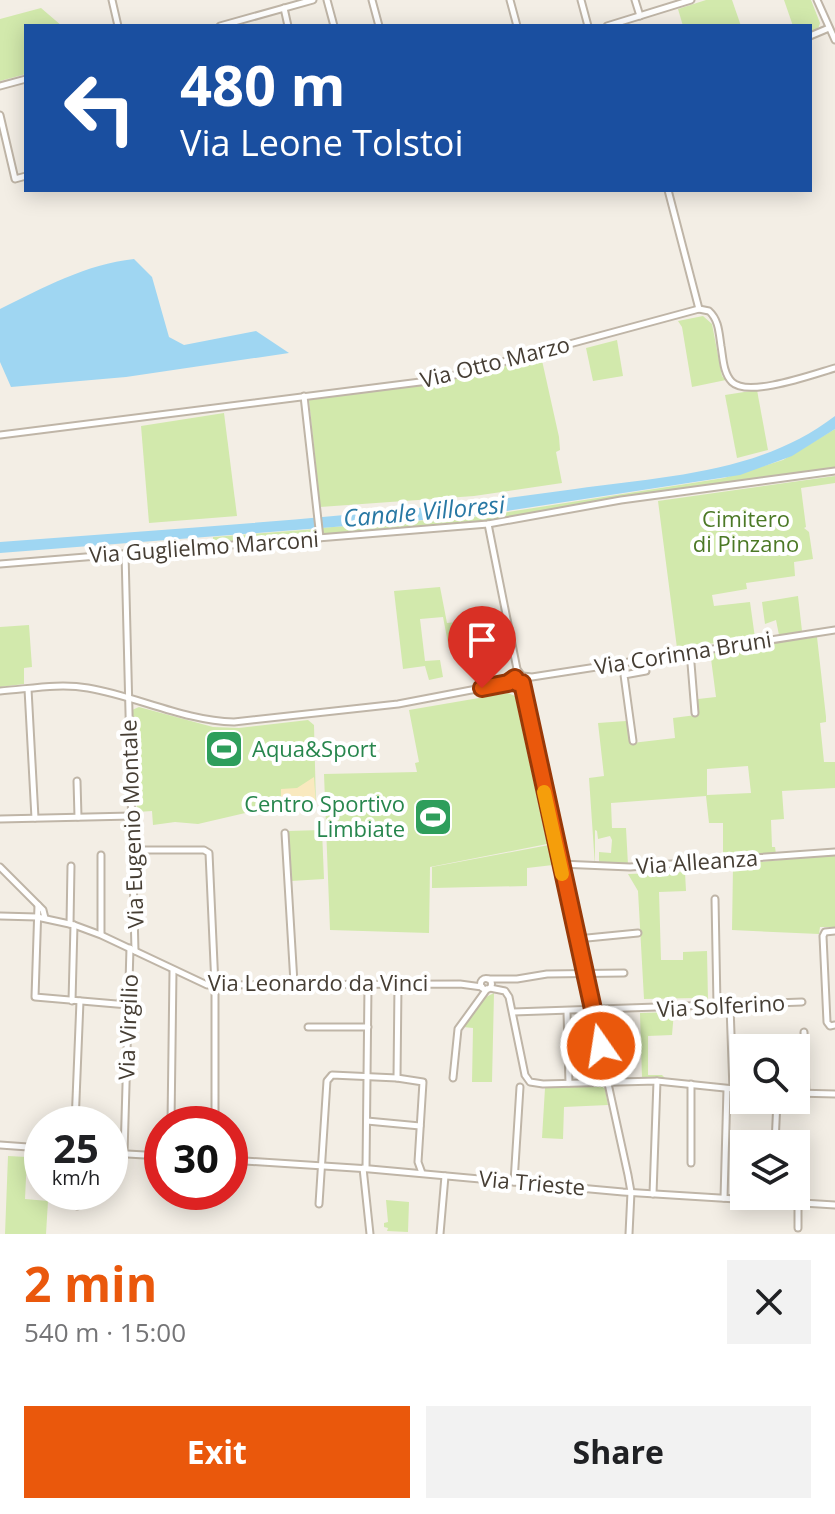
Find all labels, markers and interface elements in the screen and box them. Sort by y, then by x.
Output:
text: 480 m [180,46,346,122]
icon: left [48,56,152,160]
text: Via Leone Tolstoi [180,118,464,167]
street label: Via Otto Marzo [417,328,573,394]
water label: Canale Villoresi [342,487,507,534]
park label: Cimitero di Pinzano [693,503,799,558]
street label: Via Guglielmo Marconi [88,523,320,569]
pin [448,606,516,688]
icon: arrive [460,618,504,662]
street label: Via Corinna Bruni [592,623,774,681]
street label: Via Eugenio Montale [112,719,150,929]
sports icon: Aqua&Sport [203,728,245,770]
place label: Aqua&Sport [252,733,377,763]
place label: Centro Sportivo Limbiate [244,788,405,843]
sports icon: Centro Sportivo Limbiate [412,796,454,838]
street label: Via Alleanza [635,842,759,880]
street label: Via Leonardo da Vinci [208,967,428,997]
street label: Via Virgilio [110,973,144,1081]
street label: Via Solferino [656,987,786,1023]
position arrow [559,1004,643,1088]
map controls [730,1034,810,1210]
button: search [730,1034,810,1114]
speed limit sign: 30 [144,1106,248,1210]
text: 25 [53,1120,99,1175]
button: layers [730,1130,810,1210]
street label: Via Trieste [478,1162,586,1202]
text: km/h [52,1164,100,1191]
text: 2 min [24,1251,157,1316]
button: close [727,1260,811,1344]
text: 540 m · 15:00 [24,1314,186,1350]
button: Exit [24,1406,410,1498]
button: Share [426,1406,811,1498]

